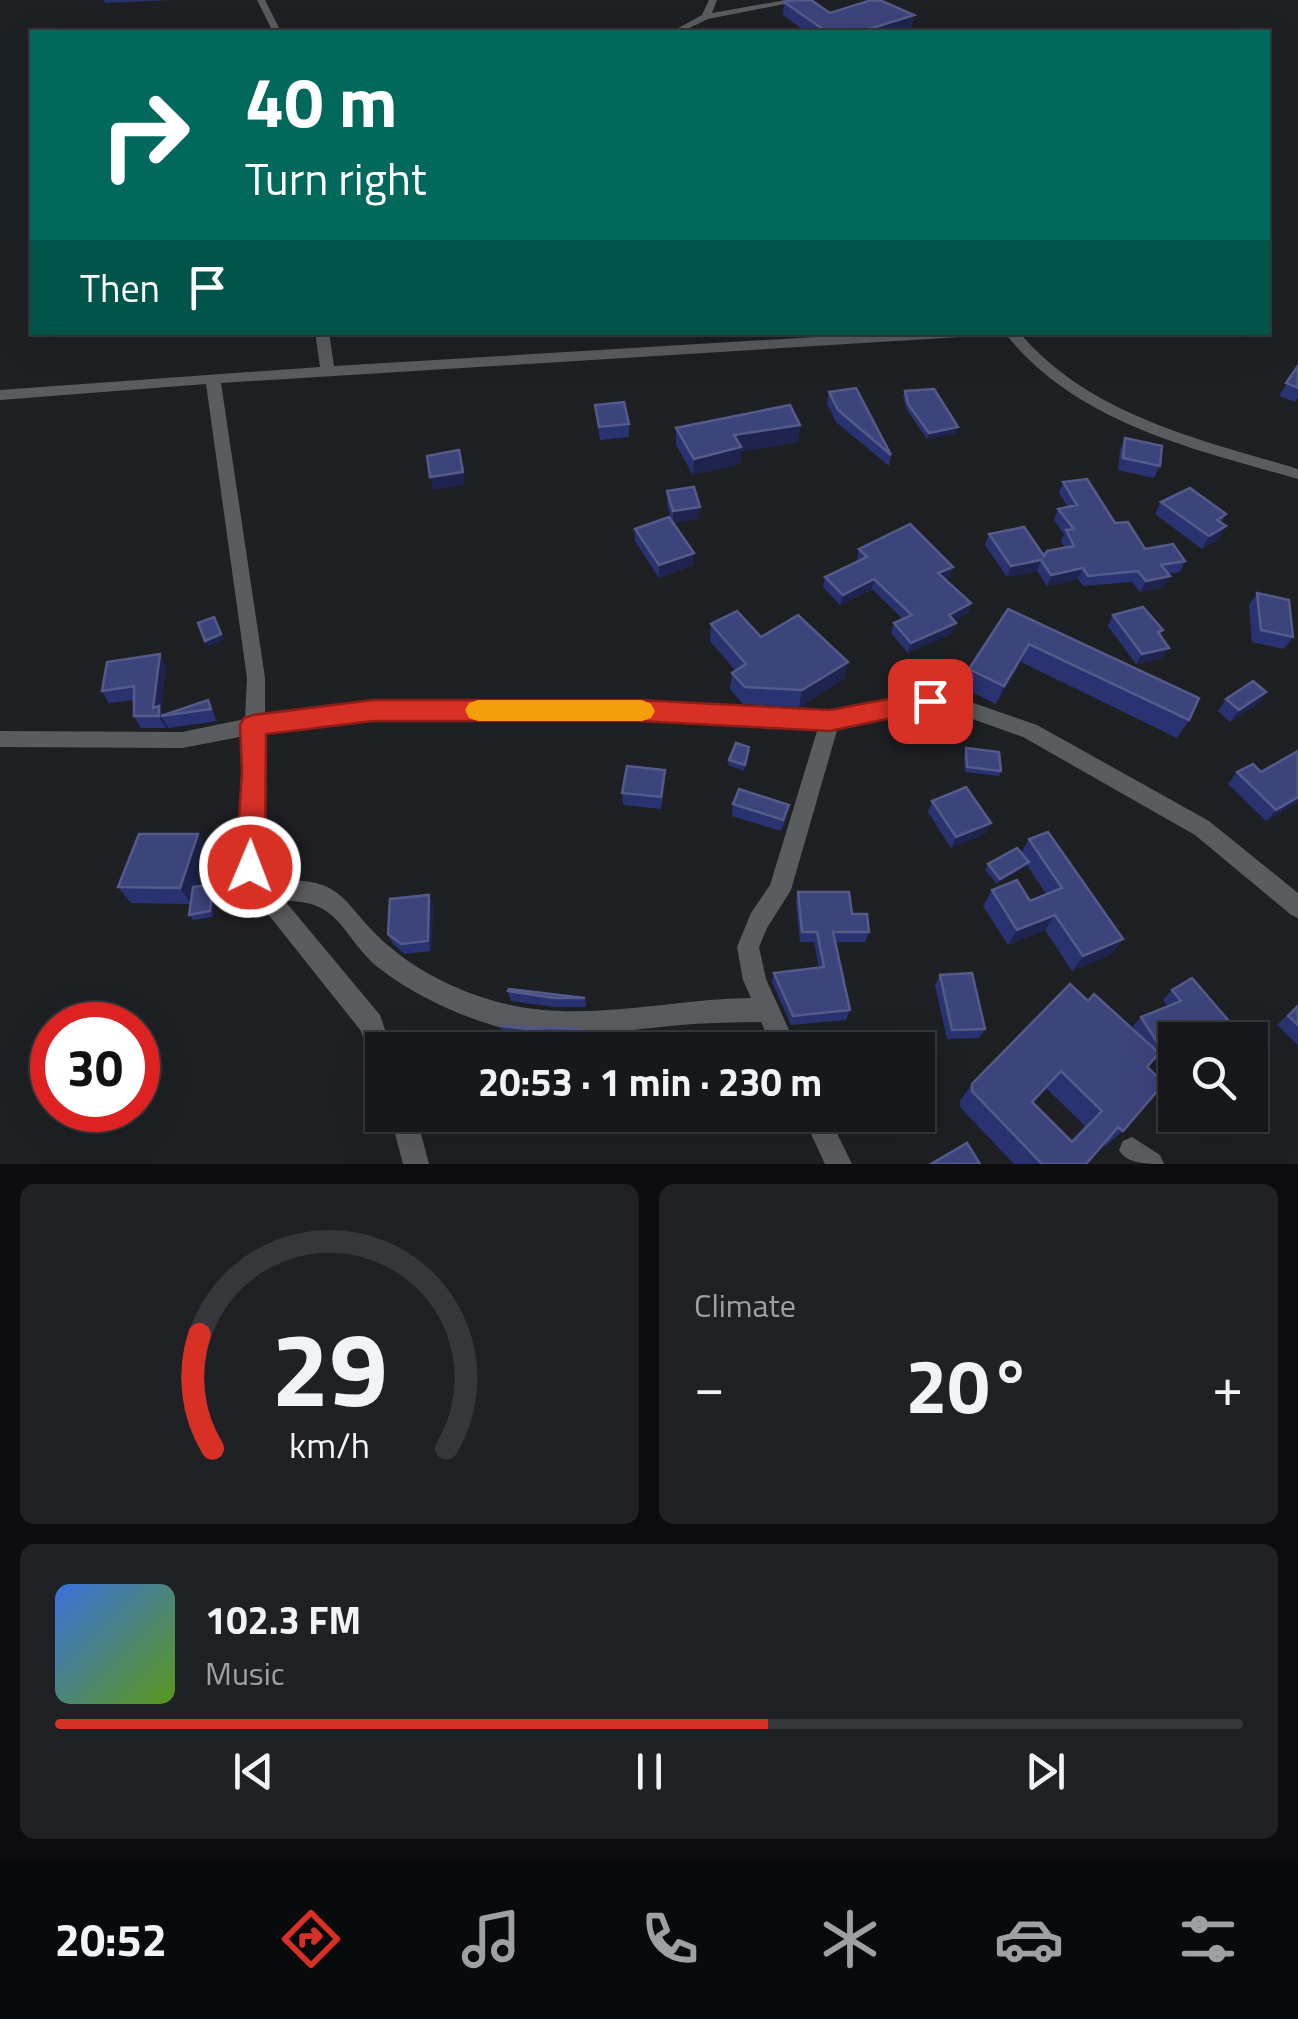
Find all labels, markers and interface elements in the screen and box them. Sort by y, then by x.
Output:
text: 40 m [245,48,398,154]
icon: right [80,70,210,200]
text: Turn right [245,144,427,212]
text: Then [80,259,160,317]
icon: arrive [180,260,235,315]
pin [888,659,973,744]
icon: arrive [903,674,958,729]
position arrow [198,815,302,919]
speed limit sign: 30 [30,1002,160,1132]
map controls [1158,1022,1268,1132]
button: search [1158,1022,1268,1132]
text: 20:53 · 1 min · 230 m [478,1053,822,1111]
text: Climate [694,1281,796,1329]
text: 29 [271,1288,388,1446]
text: 20° [905,1328,1032,1442]
text: − [694,1344,725,1427]
text: + [1212,1344,1243,1427]
text: km/h [289,1417,370,1472]
text: 102.3 FM [205,1591,361,1649]
text: Music [205,1649,285,1697]
icon: previous [226,1744,281,1799]
icon: pause [622,1744,677,1799]
icon: next [1018,1744,1073,1799]
icon: directions [276,1904,346,1974]
icon: music [456,1904,526,1974]
icon: phone [635,1904,705,1974]
icon: climate [815,1904,885,1974]
icon: car [994,1904,1064,1974]
icon: filters [1173,1904,1243,1974]
text: 20:52 [55,1905,167,1973]

